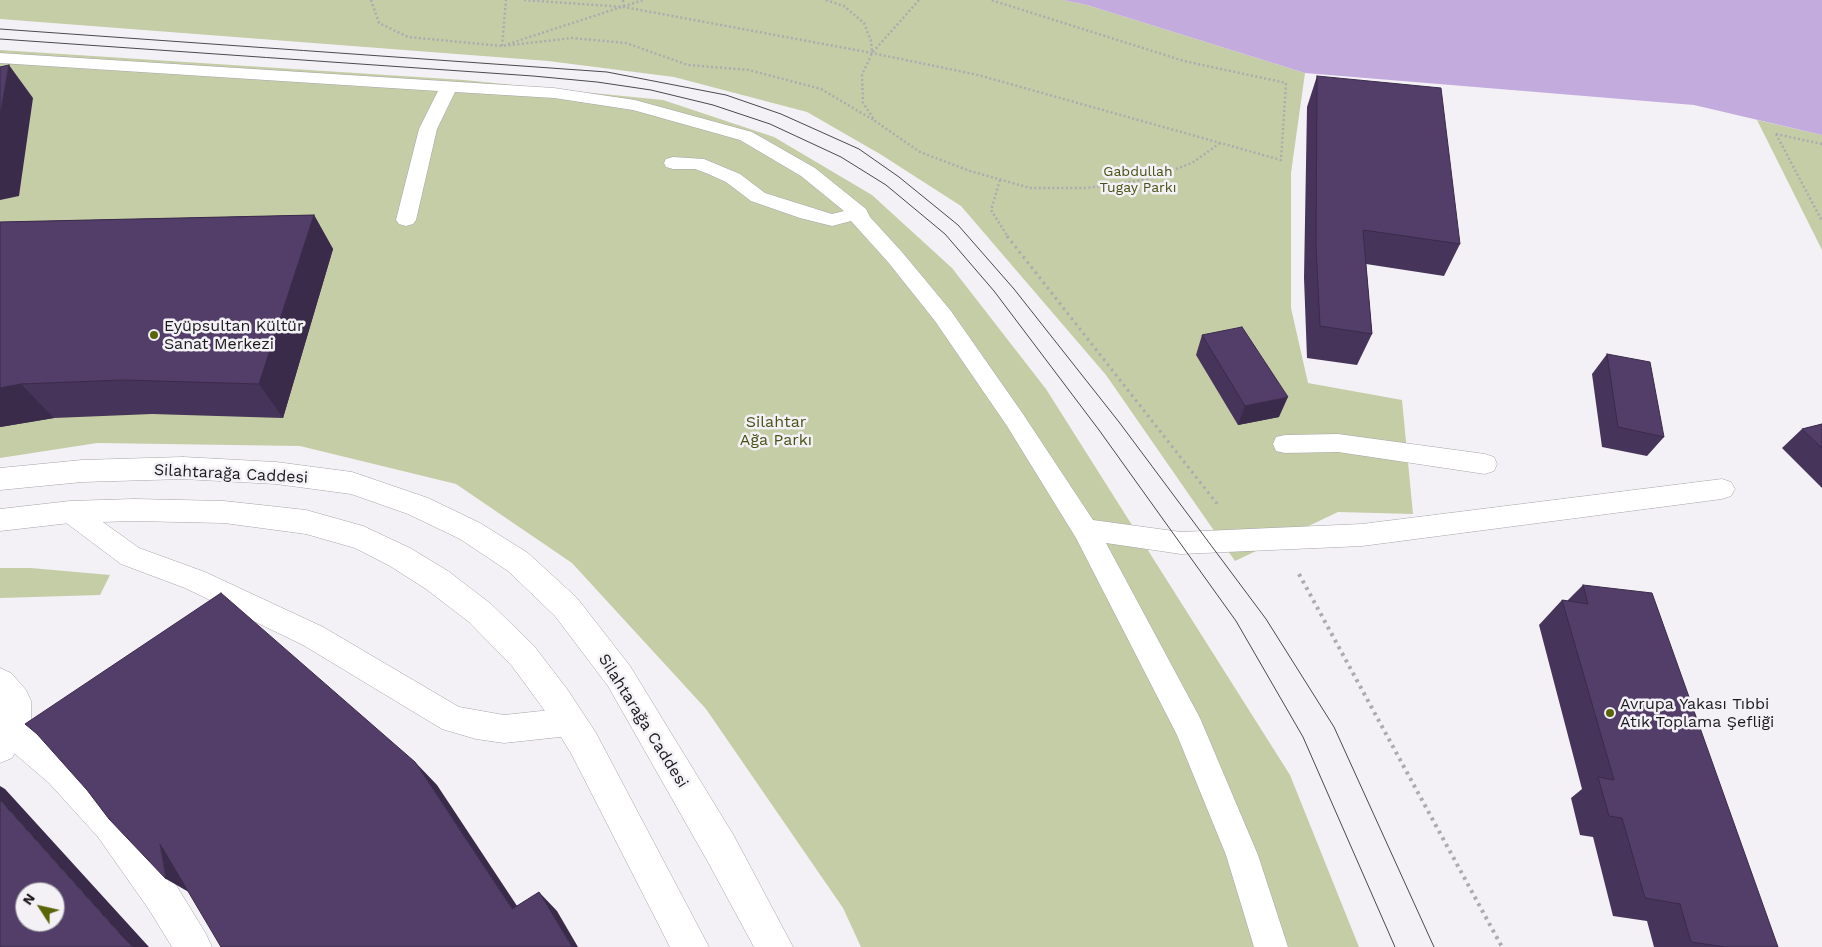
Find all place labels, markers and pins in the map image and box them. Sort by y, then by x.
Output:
place label: Eyüpsultan Kültür Sanat Merkezi [164,316,304,354]
marker: Eyüpsultan Kültür Sanat Merkezi [148,329,160,341]
place label: Avrupa Yakası Tıbbi Atık Toplama Şefliği [1620,694,1774,732]
marker: Avrupa Yakası Tıbbi Atık Toplama Şefliği [1604,707,1616,719]

